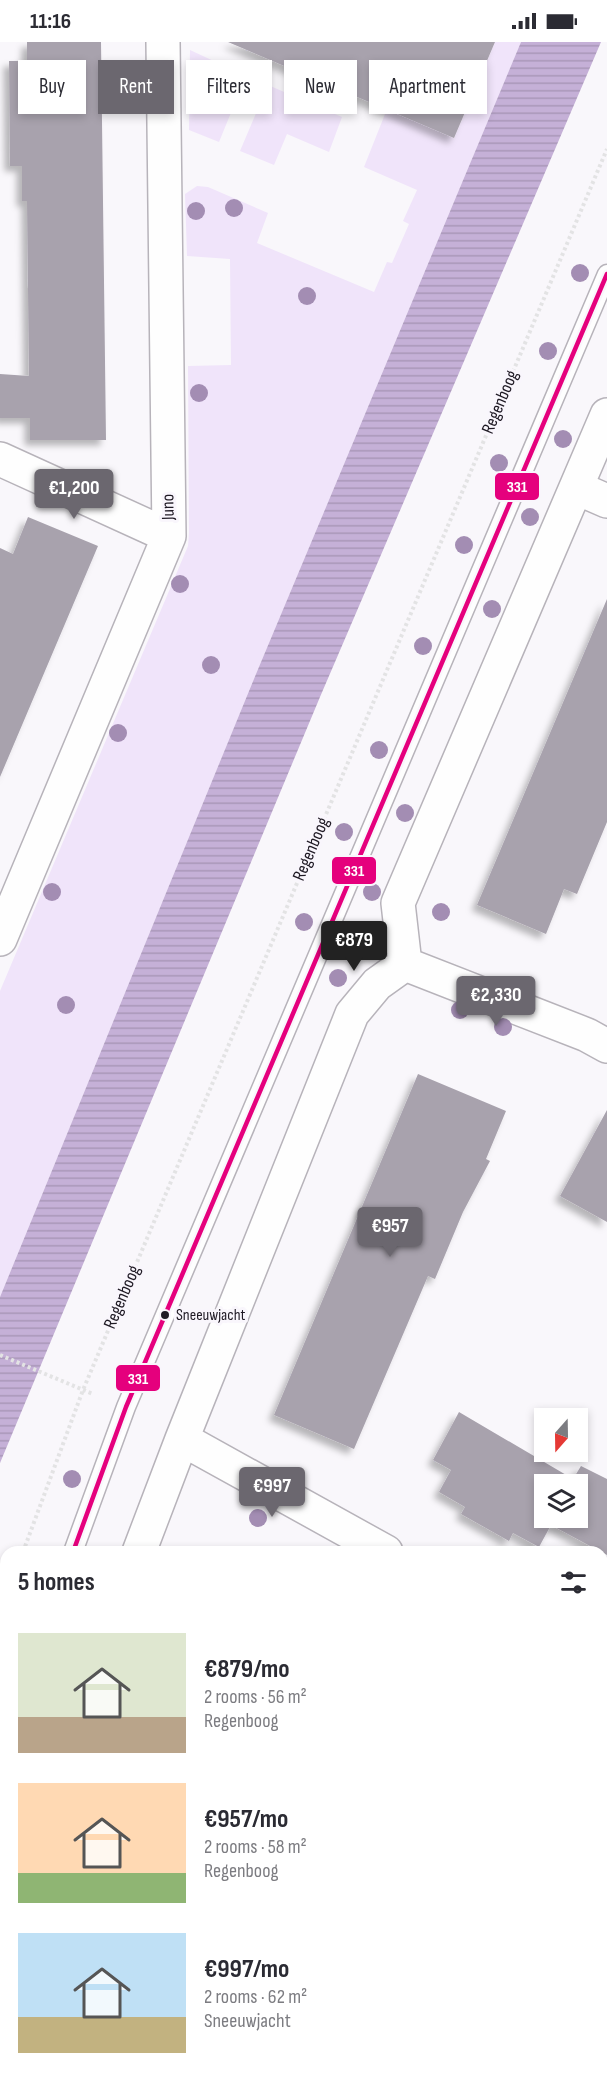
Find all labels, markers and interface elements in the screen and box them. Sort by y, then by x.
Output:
text: 11:16 [30,8,71,35]
chip: Buy [18,60,86,114]
chip: Rent [98,60,174,114]
chip: Filters [186,60,272,114]
chip: New [284,60,357,114]
chip: Apartment [369,60,487,114]
street label: Regenboog [477,367,523,437]
pin: €1,200 [25,469,123,520]
line badge: 331 [494,472,540,501]
text: €1,200 [48,476,100,500]
text: 331 [507,478,528,497]
street label: Juno [157,494,179,521]
street label: Regenboog [288,814,334,884]
line badge: 331 [331,856,377,885]
text: 331 [344,862,365,881]
pin: €879 [318,921,390,972]
text: €879 [335,928,373,952]
pin: €2,330 [447,976,545,1027]
text: €2,330 [470,983,522,1007]
pin: €957 [354,1207,426,1258]
text: €957 [371,1214,409,1238]
street label: Regenboog [99,1262,145,1332]
place label: Sneeuwjacht [176,1306,246,1325]
marker: Sneeuwjacht [159,1309,171,1321]
line badge: 331 [115,1364,161,1392]
text: 331 [128,1370,149,1389]
north arrow [534,1408,588,1462]
map controls [534,1408,588,1528]
pin: €997 [236,1467,308,1518]
text: €997 [253,1474,291,1498]
button: layers [534,1474,588,1528]
icon: filters [557,1566,590,1599]
text: 5 homes [18,1567,95,1598]
text: €879/mo [204,1654,290,1685]
icon: home [66,1657,138,1729]
text: 2 rooms · 56 m² [204,1685,307,1709]
text: Regenboog [204,1709,278,1733]
text: €957/mo [204,1804,288,1835]
icon: home [66,1807,138,1879]
text: 2 rooms · 58 m² [204,1835,307,1859]
text: Regenboog [204,1859,278,1883]
text: €997/mo [204,1954,289,1985]
icon: home [66,1957,138,2029]
text: 2 rooms · 62 m² [204,1985,307,2009]
text: Sneeuwjacht [204,2009,291,2033]

